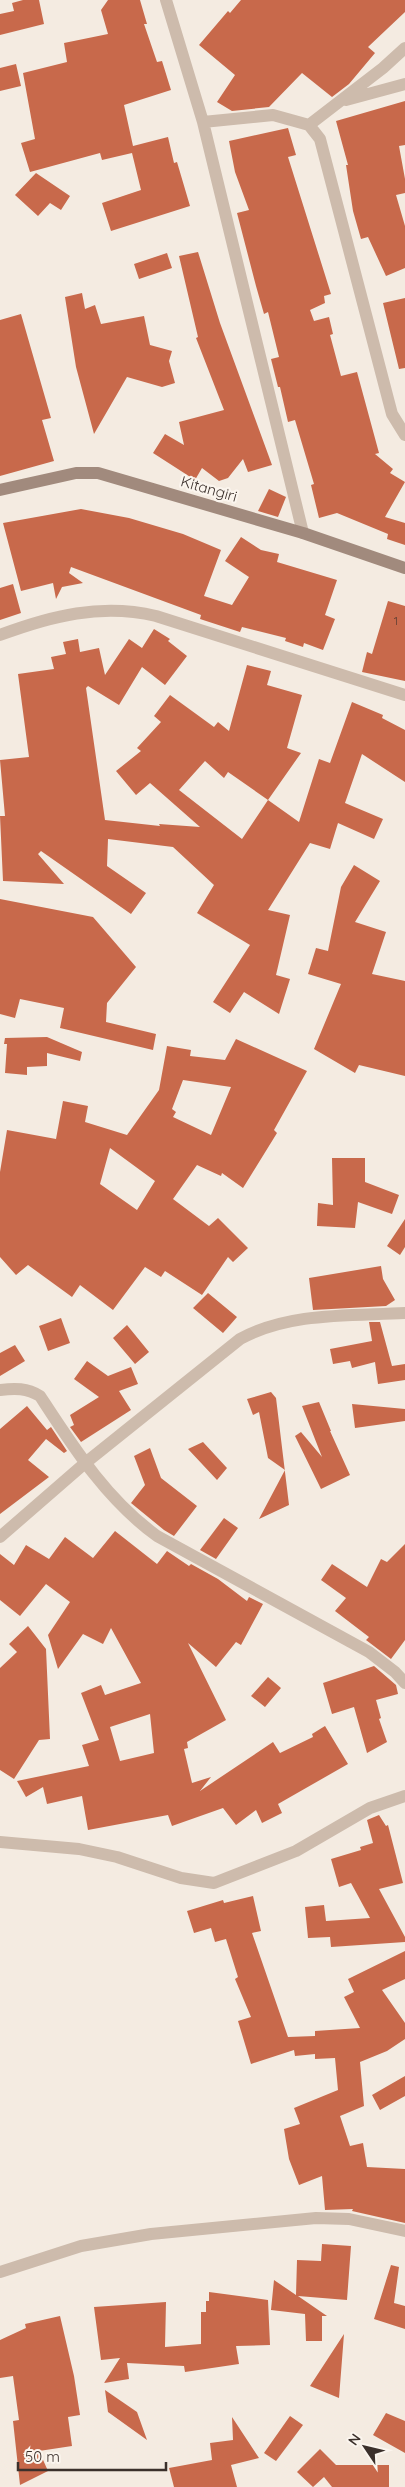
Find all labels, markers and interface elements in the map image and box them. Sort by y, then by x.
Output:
street label: Kitangiri [179,471,240,506]
house number: 1 [394,613,398,628]
north arrow [340,2422,390,2472]
text: N [344,2430,365,2449]
scale bar [18,2440,165,2472]
text: 50 m [25,2447,60,2466]

